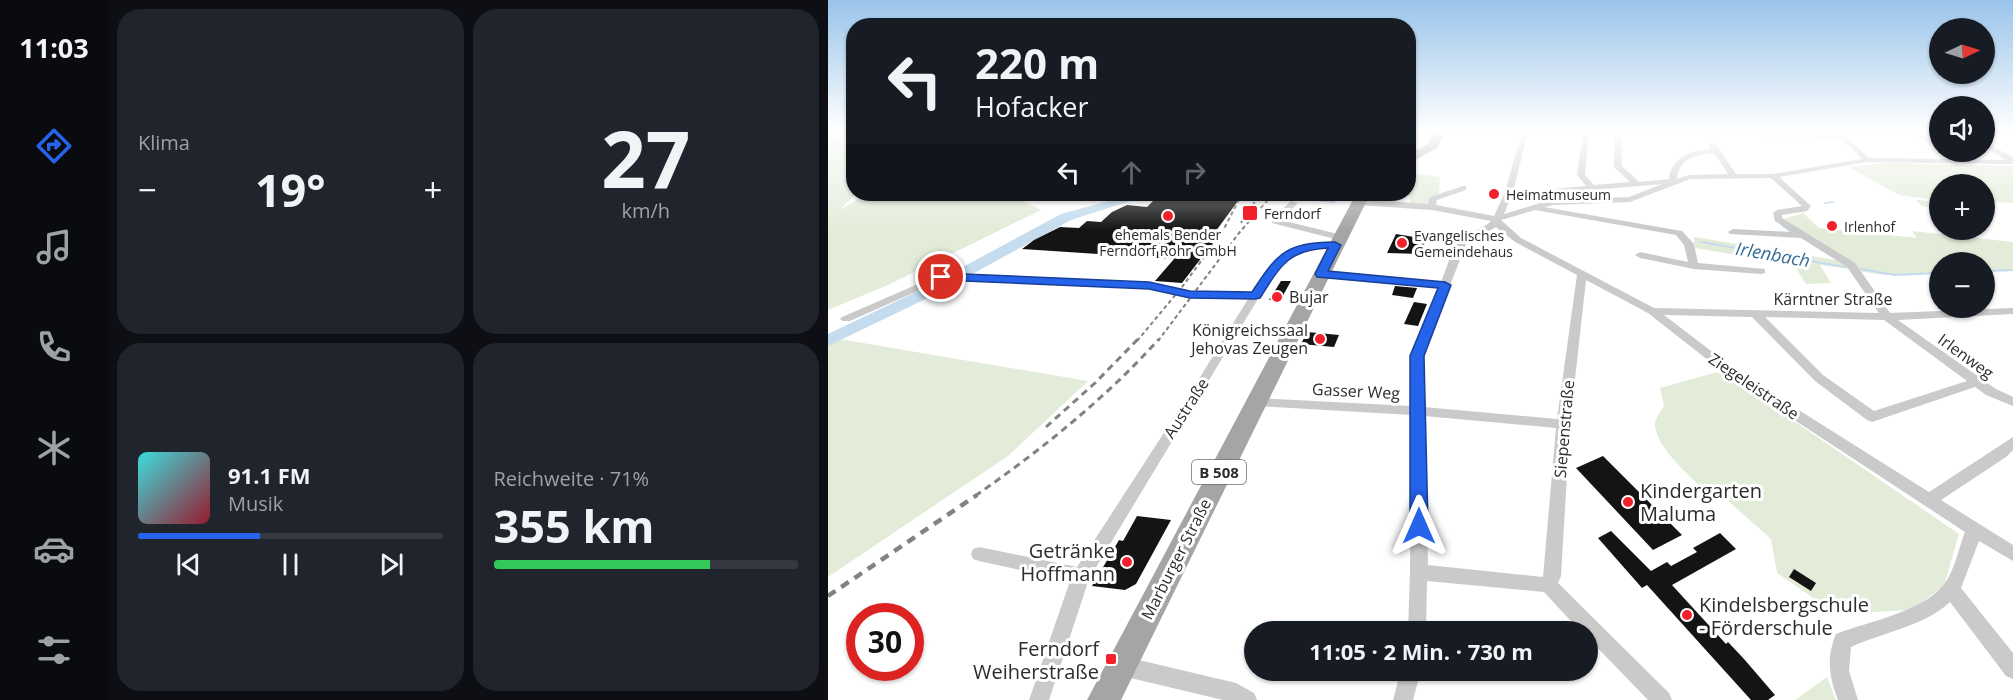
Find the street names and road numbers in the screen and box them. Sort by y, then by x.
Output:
street label: Kärntner Straße [1773,288,1893,310]
street label: Irlenweg [1934,328,1999,384]
street label: Ziegeleistraße [1704,348,1804,424]
street label: Austraße [1158,374,1214,442]
street label: Gasser Weg [1312,378,1401,404]
street label: Siepenstraße [1549,379,1579,479]
road number: B 508 [1192,460,1246,484]
street label: Marburger Straße [1136,495,1216,623]

